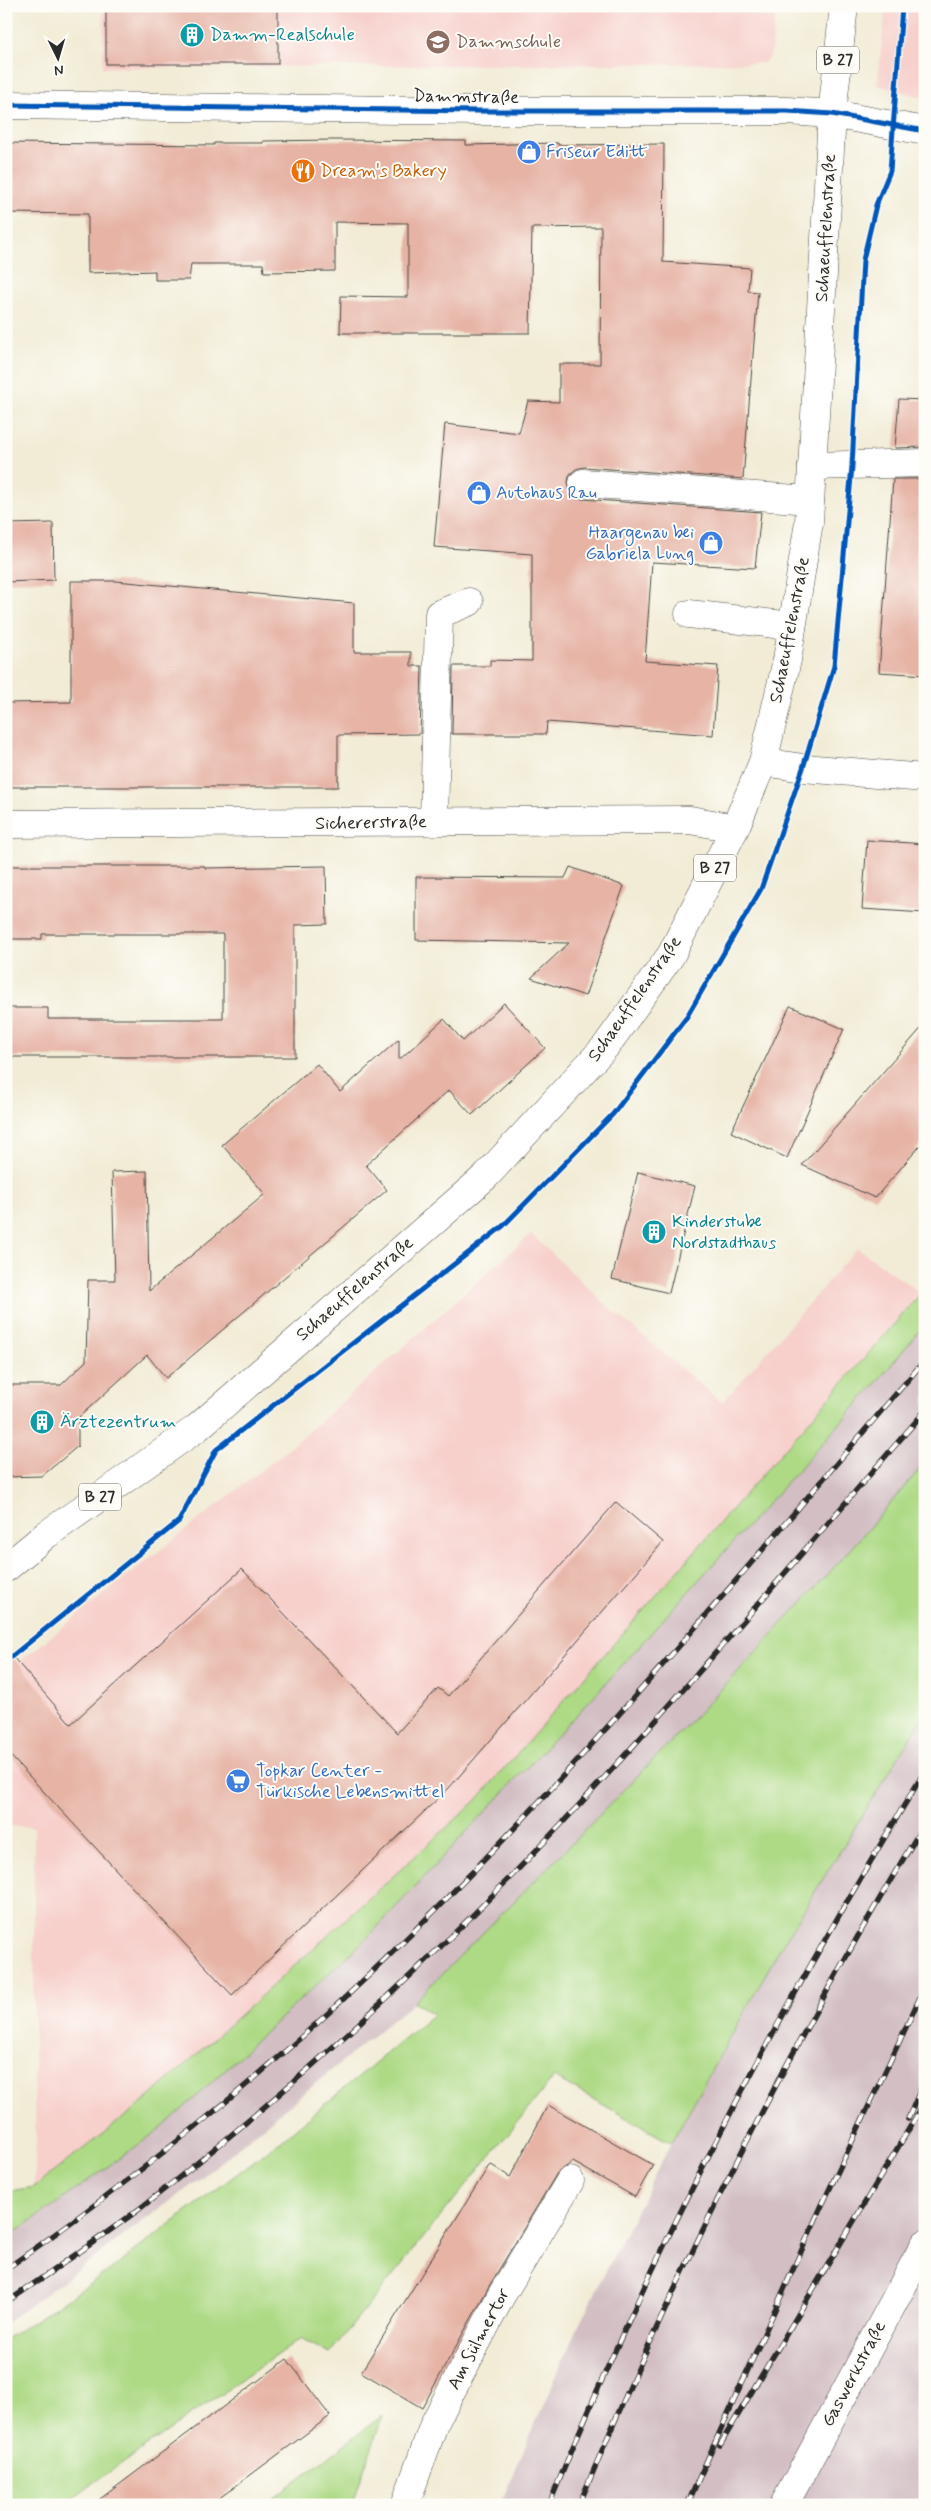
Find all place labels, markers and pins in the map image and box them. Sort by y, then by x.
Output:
building icon: Damm-Realschule [179,22,205,48]
place label: Damm-Realschule [210,23,355,47]
school or university icon: Dammschule [425,29,451,55]
place label: Dammschule [456,30,561,54]
shop icon: Friseur Editt [516,139,542,165]
place label: Friseur Editt [546,140,648,164]
restaurant icon: Dream's Bakery [290,158,316,184]
place label: Dream's Bakery [320,159,447,183]
shop icon: Autohaus Rau [466,480,492,506]
place label: Autohaus Rau [496,481,597,505]
place label: Haargenau bei Gabriela Lung [585,521,694,566]
shop icon: Haargenau bei Gabriela Lung [698,530,724,556]
place label: Kinderstube Nordstadthaus [672,1210,776,1255]
building icon: Kinderstube Nordstadthaus [641,1219,667,1245]
building icon: Ärztezentrum [29,1409,55,1435]
place label: Ärztezentrum [60,1410,176,1434]
place label: Topkar Center - Türkische Lebensmittel [256,1759,444,1804]
supermarket icon: Topkar Center - Türkische Lebensmittel [225,1768,251,1794]

